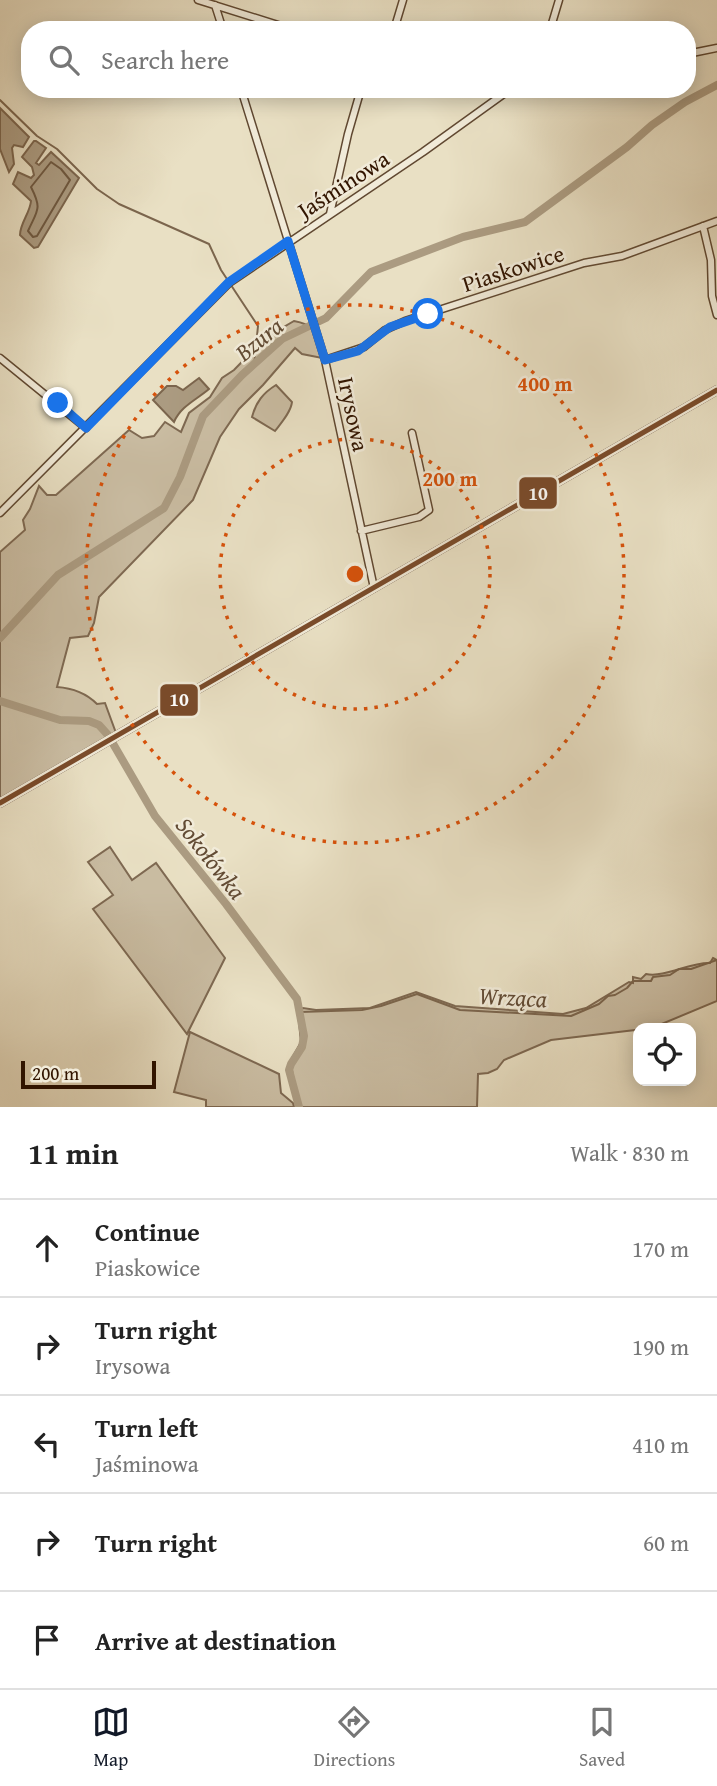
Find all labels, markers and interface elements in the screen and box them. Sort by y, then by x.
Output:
search box [21,21,696,98]
text: Search here [101,40,229,79]
icon: search [45,41,83,79]
street label: Jaśminowa [288,142,396,228]
street label: Piaskowice [458,236,568,300]
route start [412,298,443,329]
water label: Bzura [227,309,291,370]
text: 400 m [517,368,573,399]
street label: Irysowa [330,374,378,454]
route end [42,387,73,418]
text: 200 m [422,463,478,494]
line badge: 10 [518,476,558,510]
text: 10 [528,479,548,507]
centre of rings [343,562,367,586]
line badge: 10 [159,683,199,717]
text: 10 [169,685,189,713]
water label: Sokołówka [167,809,255,907]
water label: Wrząca [478,978,548,1016]
map controls [633,1023,696,1086]
button: locate [633,1023,696,1086]
scale bar [21,1058,156,1090]
text: 200 m [32,1059,79,1087]
text: 11 min [28,1131,118,1175]
text: Walk · 830 m [570,1136,689,1169]
text: Continue [95,1212,200,1251]
icon: ahead [28,1229,66,1267]
text: 170 m [632,1232,689,1265]
text: Piaskowice [95,1251,200,1284]
text: Turn right [95,1310,217,1349]
icon: right [28,1327,66,1365]
text: 190 m [632,1330,689,1363]
text: Irysowa [95,1349,170,1382]
text: Turn left [95,1408,198,1447]
icon: left [28,1425,66,1463]
text: 410 m [632,1428,689,1461]
text: Jaśminowa [95,1447,199,1480]
icon: right [28,1523,66,1561]
text: Turn right [95,1523,217,1562]
text: 60 m [643,1526,689,1559]
icon: arrive [28,1621,66,1659]
text: Arrive at destination [95,1621,336,1660]
tab: Map [92,1703,130,1773]
tab: Directions [314,1703,395,1773]
tab: Saved [579,1703,625,1773]

